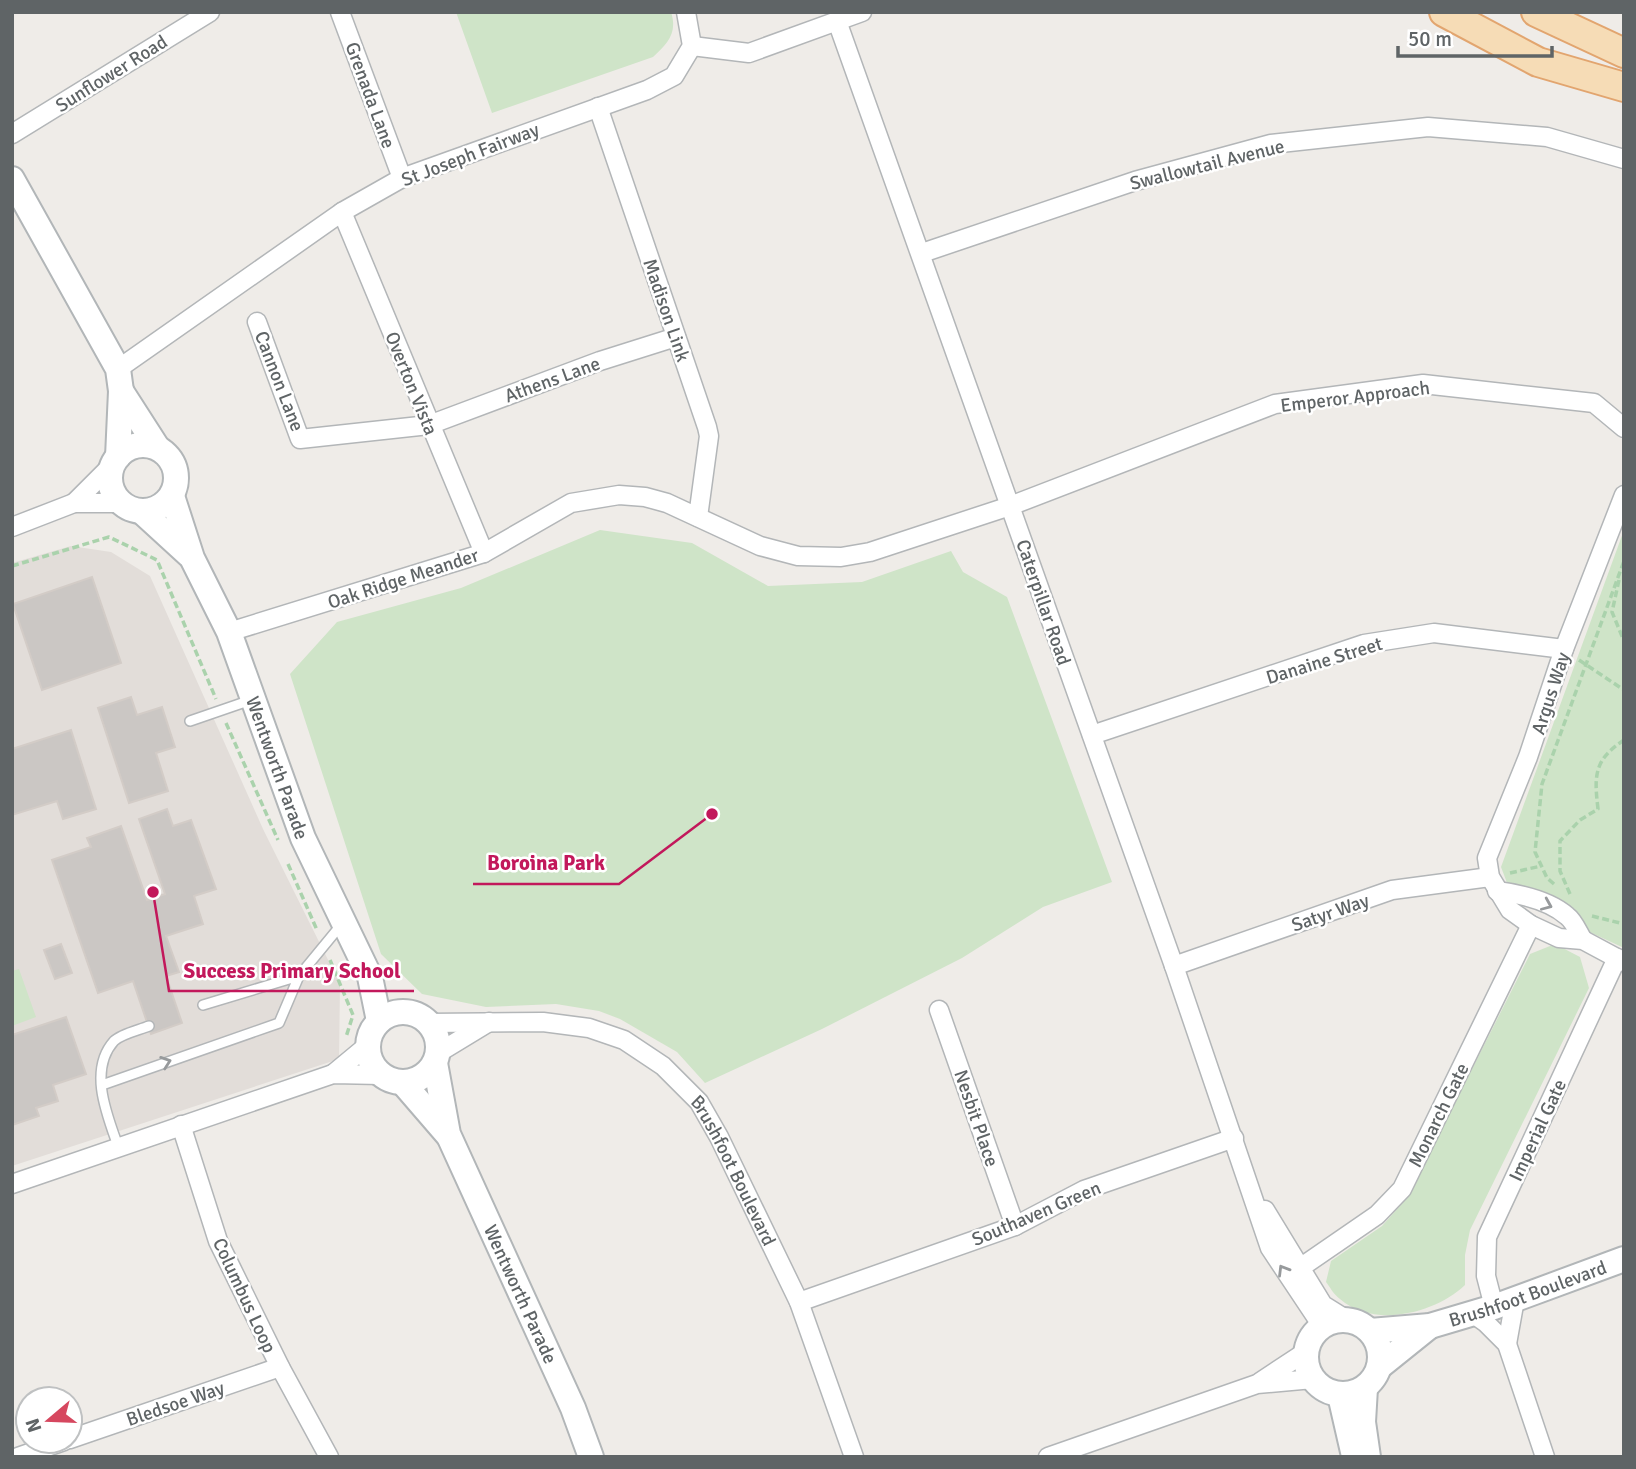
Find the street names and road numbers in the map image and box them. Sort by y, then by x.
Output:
street label: Sunflower Road [51,30,172,118]
street label: Grenada Lane [340,39,400,152]
street label: St Joseph Fairway [398,118,543,192]
street label: Swallowtail Avenue [1127,134,1287,196]
street label: Madison Link [637,256,695,365]
street label: Cannon Lane [249,328,309,435]
street label: Overton Vista [379,328,443,439]
street label: Athens Lane [501,352,603,408]
street label: Emperor Approach [1279,376,1431,418]
street label: Caterpillar Road [1010,536,1076,668]
street label: Oak Ridge Meander [325,543,482,615]
street label: Danaine Street [1263,632,1386,690]
street label: Argus Way [1526,649,1576,737]
street label: Wentworth Parade [240,693,313,843]
street label: Satyr Way [1288,888,1372,937]
street label: Monarch Gate [1403,1059,1474,1171]
street label: Nesbit Place [948,1067,1004,1170]
street label: Imperial Gate [1504,1076,1572,1185]
street label: Brushfoot Boulevard [686,1090,781,1250]
street label: Southaven Green [968,1176,1105,1252]
street label: Wentworth Parade [478,1221,562,1368]
street label: Columbus Loop [207,1234,281,1357]
street label: Brushfoot Boulevard [1446,1256,1610,1333]
street label: Bledsoe Way [123,1376,228,1432]

